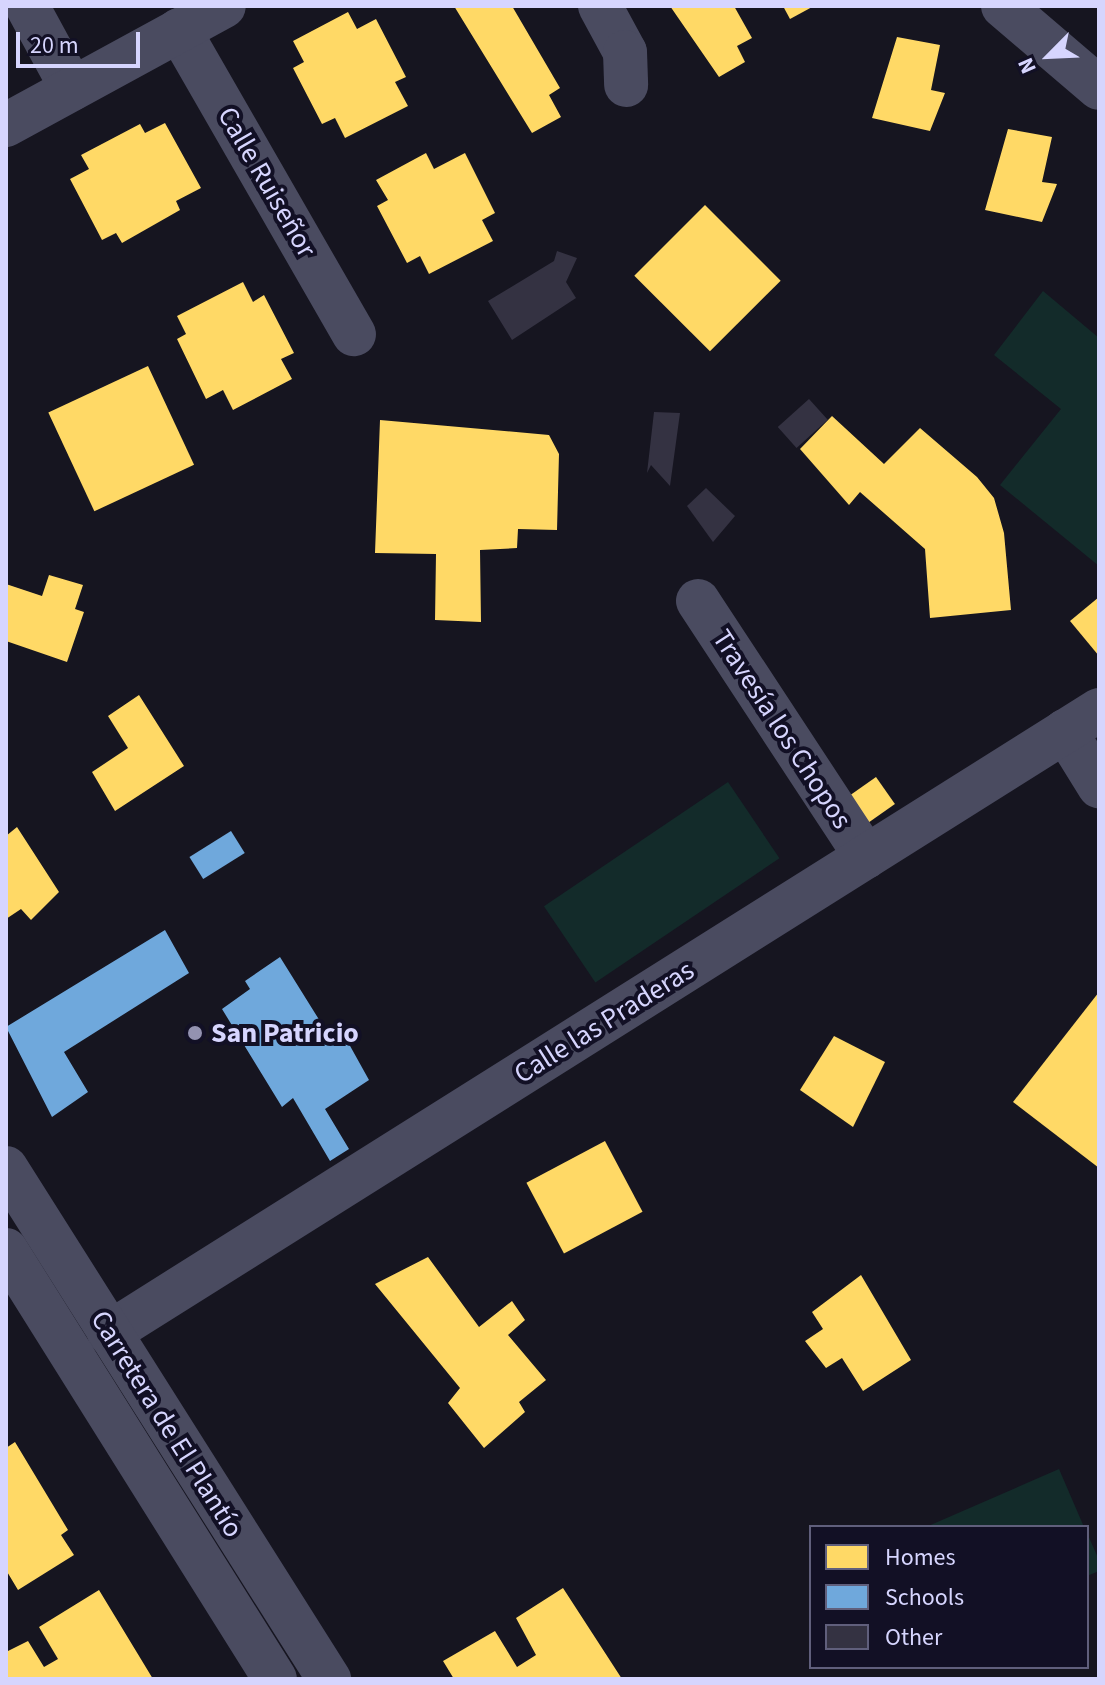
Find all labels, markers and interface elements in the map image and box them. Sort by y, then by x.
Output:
scale bar [20,16,144,66]
north arrow [1009,16,1089,96]
text: 20 m [30,28,79,63]
text: N [1009,53,1045,79]
street label: Calle Ruiseñor [211,101,323,263]
street label: Travesía los Chopos [705,623,859,835]
street label: Calle las Praderas [508,953,700,1091]
place label: San Patricio [211,1016,359,1050]
marker: San Patricio [186,1024,204,1042]
street label: Carretera de El Plantío [84,1304,250,1544]
legend [809,1525,1089,1669]
text: Homes [885,1540,956,1575]
text: Schools [885,1580,964,1615]
text: Other [885,1620,942,1655]

